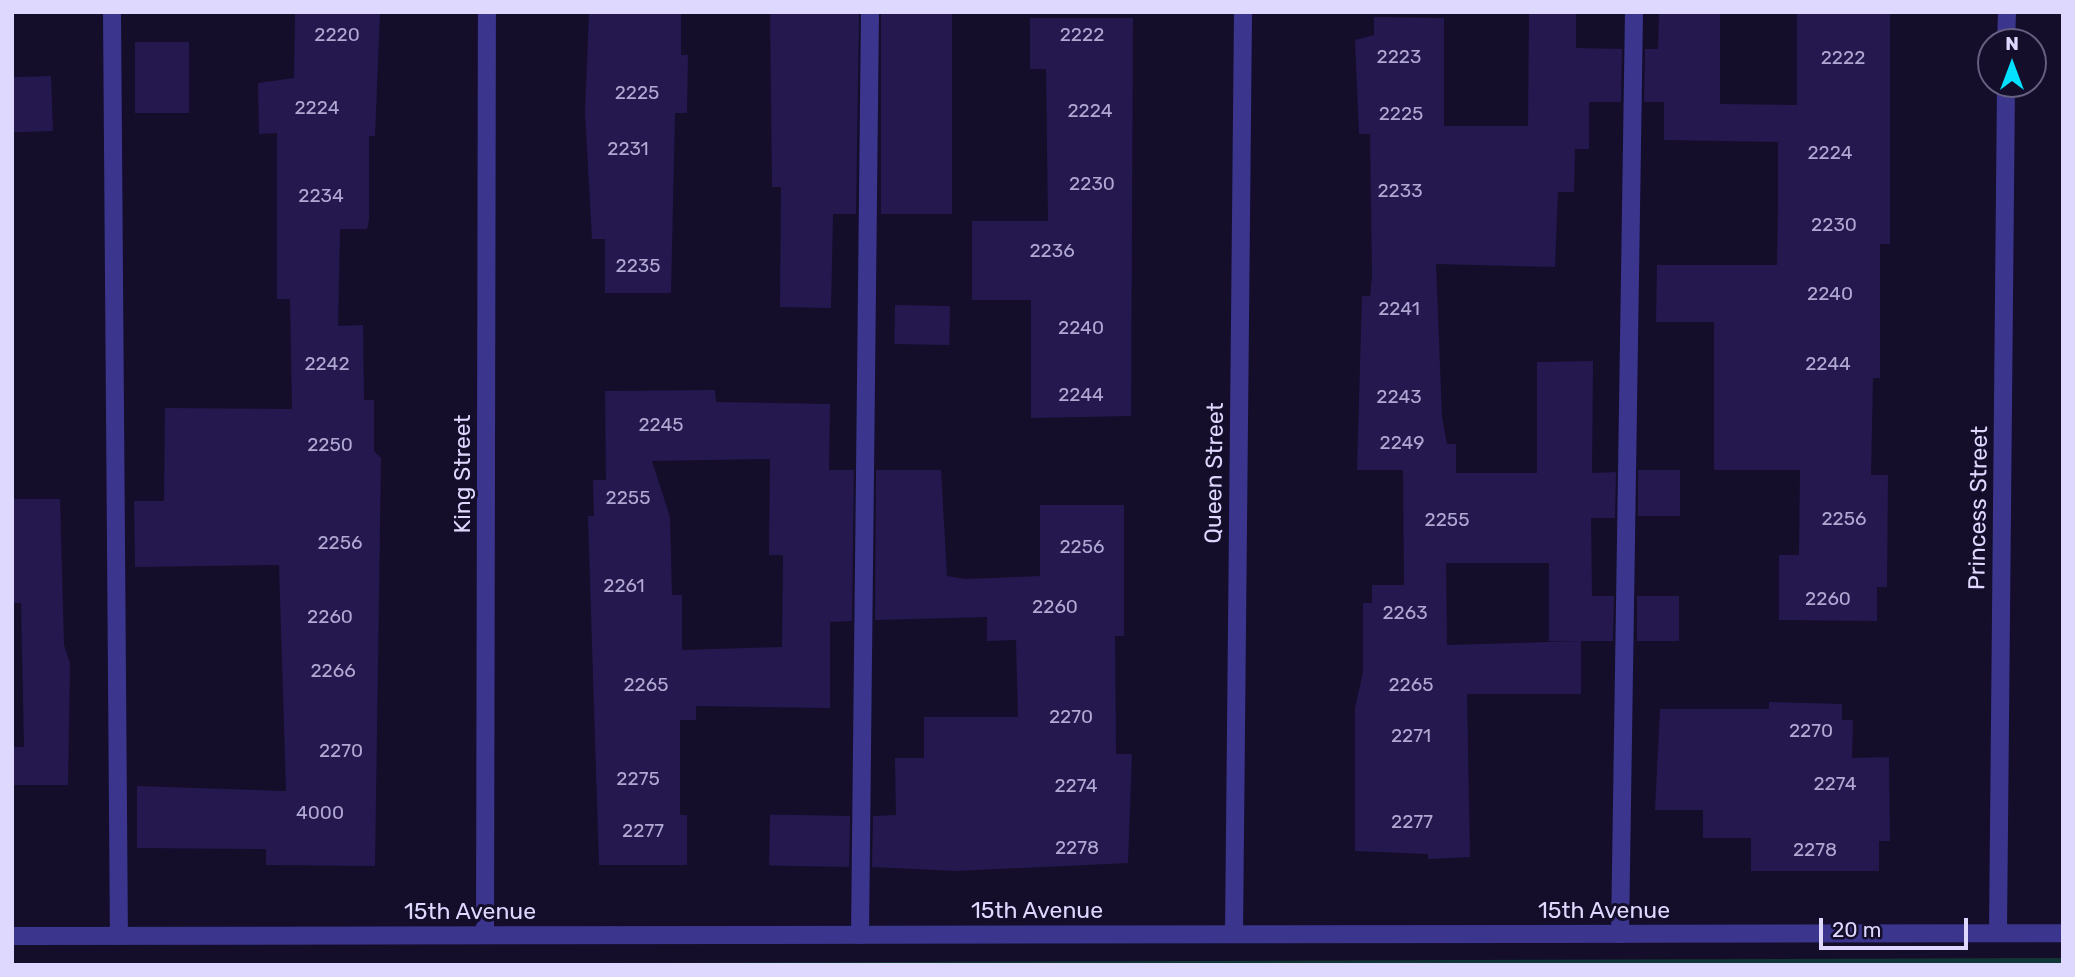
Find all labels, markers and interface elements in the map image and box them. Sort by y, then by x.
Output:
house number: 2220 [314,24,360,46]
house number: 2222 [1060,24,1104,46]
north arrow [1977,28,2047,98]
text: N [2005,32,2019,55]
house number: 2223 [1377,46,1421,68]
house number: 2222 [1821,47,1865,69]
house number: 2225 [615,82,659,104]
house number: 2224 [294,97,340,119]
house number: 2224 [1067,100,1113,122]
house number: 2225 [1379,103,1423,125]
house number: 2231 [607,138,649,160]
house number: 2224 [1807,142,1853,164]
house number: 2230 [1069,173,1115,195]
house number: 2233 [1377,180,1423,202]
house number: 2234 [298,185,344,207]
house number: 2230 [1811,214,1857,236]
house number: 2236 [1029,240,1075,262]
house number: 2235 [615,255,661,277]
house number: 2240 [1807,283,1853,305]
house number: 2241 [1378,298,1420,320]
house number: 2240 [1058,317,1104,339]
house number: 2242 [304,353,350,375]
house number: 2244 [1805,353,1851,375]
house number: 2244 [1058,384,1104,406]
house number: 2243 [1376,386,1422,408]
street label: Queen Street [1199,402,1229,544]
street label: King Street [448,414,476,534]
house number: 2245 [638,414,684,436]
street label: Princess Street [1963,426,1993,590]
house number: 2249 [1379,432,1425,454]
house number: 2250 [307,434,353,456]
house number: 2255 [606,487,650,509]
house number: 2256 [1821,508,1867,530]
house number: 2255 [1425,509,1469,531]
house number: 2256 [317,532,363,554]
house number: 2256 [1059,536,1105,558]
house number: 2261 [603,575,645,597]
house number: 2260 [1805,588,1851,610]
house number: 2260 [1032,596,1078,618]
house number: 2263 [1382,602,1428,624]
house number: 2260 [307,606,353,628]
house number: 2266 [310,660,356,682]
house number: 2265 [623,674,669,696]
house number: 2265 [1388,674,1434,696]
house number: 2270 [1049,706,1093,728]
house number: 2270 [1789,720,1833,742]
house number: 2271 [1391,725,1431,747]
house number: 2270 [319,740,363,762]
house number: 2275 [616,768,660,790]
house number: 2274 [1813,773,1857,795]
house number: 2274 [1054,775,1098,797]
house number: 4000 [296,802,344,824]
house number: 2277 [1391,811,1433,833]
house number: 2277 [622,820,664,842]
house number: 2278 [1055,837,1099,859]
house number: 2278 [1793,839,1837,861]
street label: 15th Avenue [971,896,1103,924]
street label: 15th Avenue [1538,896,1670,924]
street label: 15th Avenue [404,897,536,925]
scale bar [1823,904,1972,948]
text: 20 m [1832,917,1881,942]

